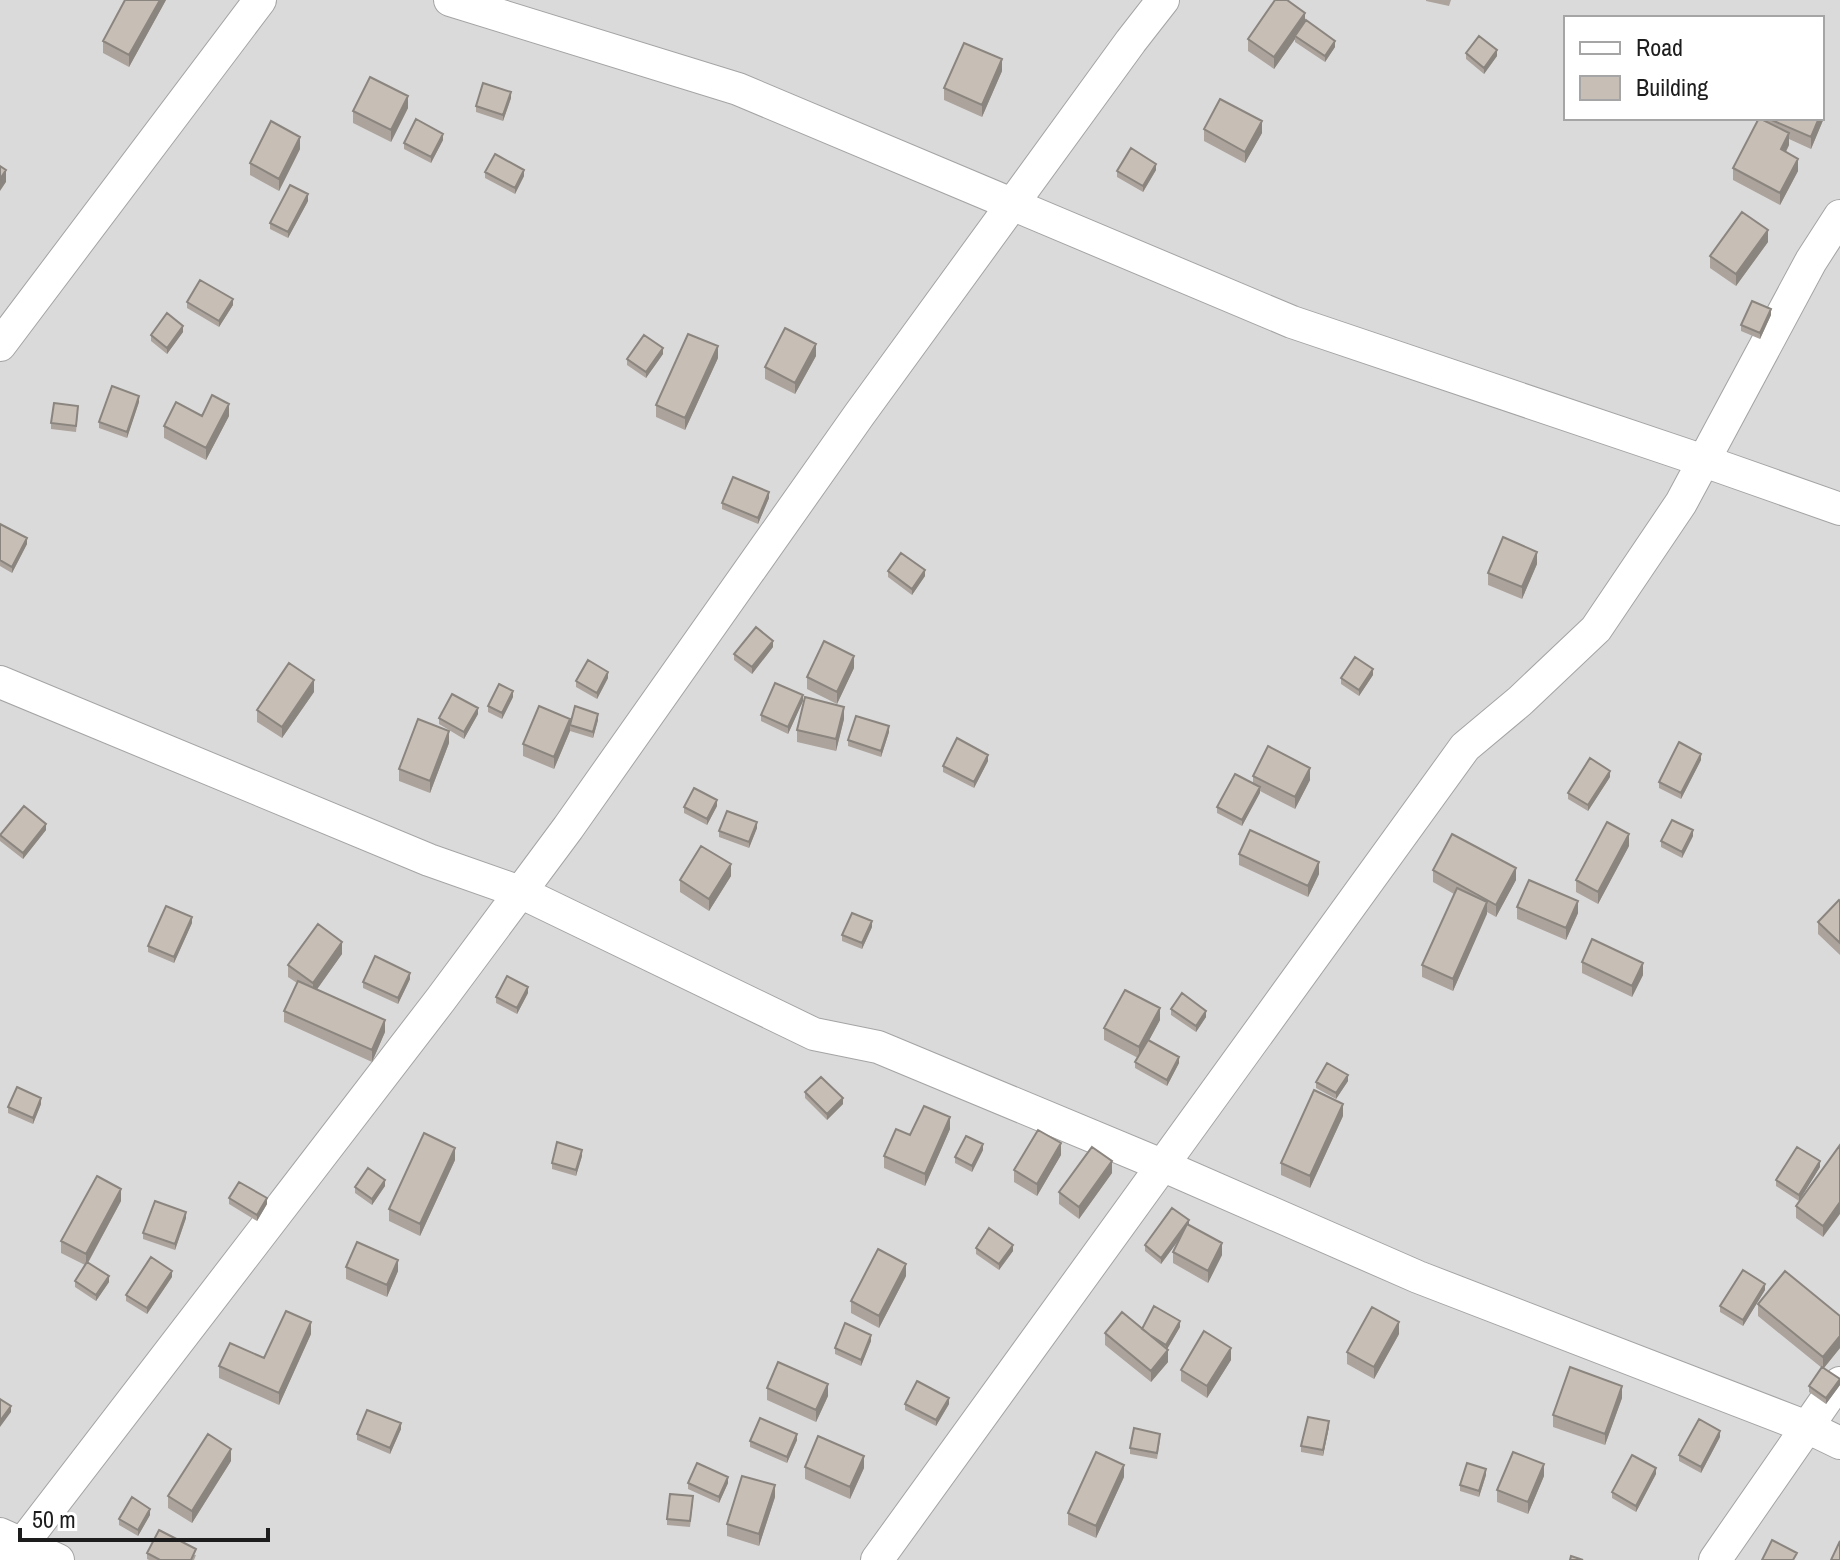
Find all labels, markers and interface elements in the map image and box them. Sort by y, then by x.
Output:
legend [1564,16,1824,120]
text: Road [1636,31,1683,63]
text: Building [1636,71,1708,103]
scale bar [20,1492,268,1542]
text: 50 m [32,1503,76,1535]

